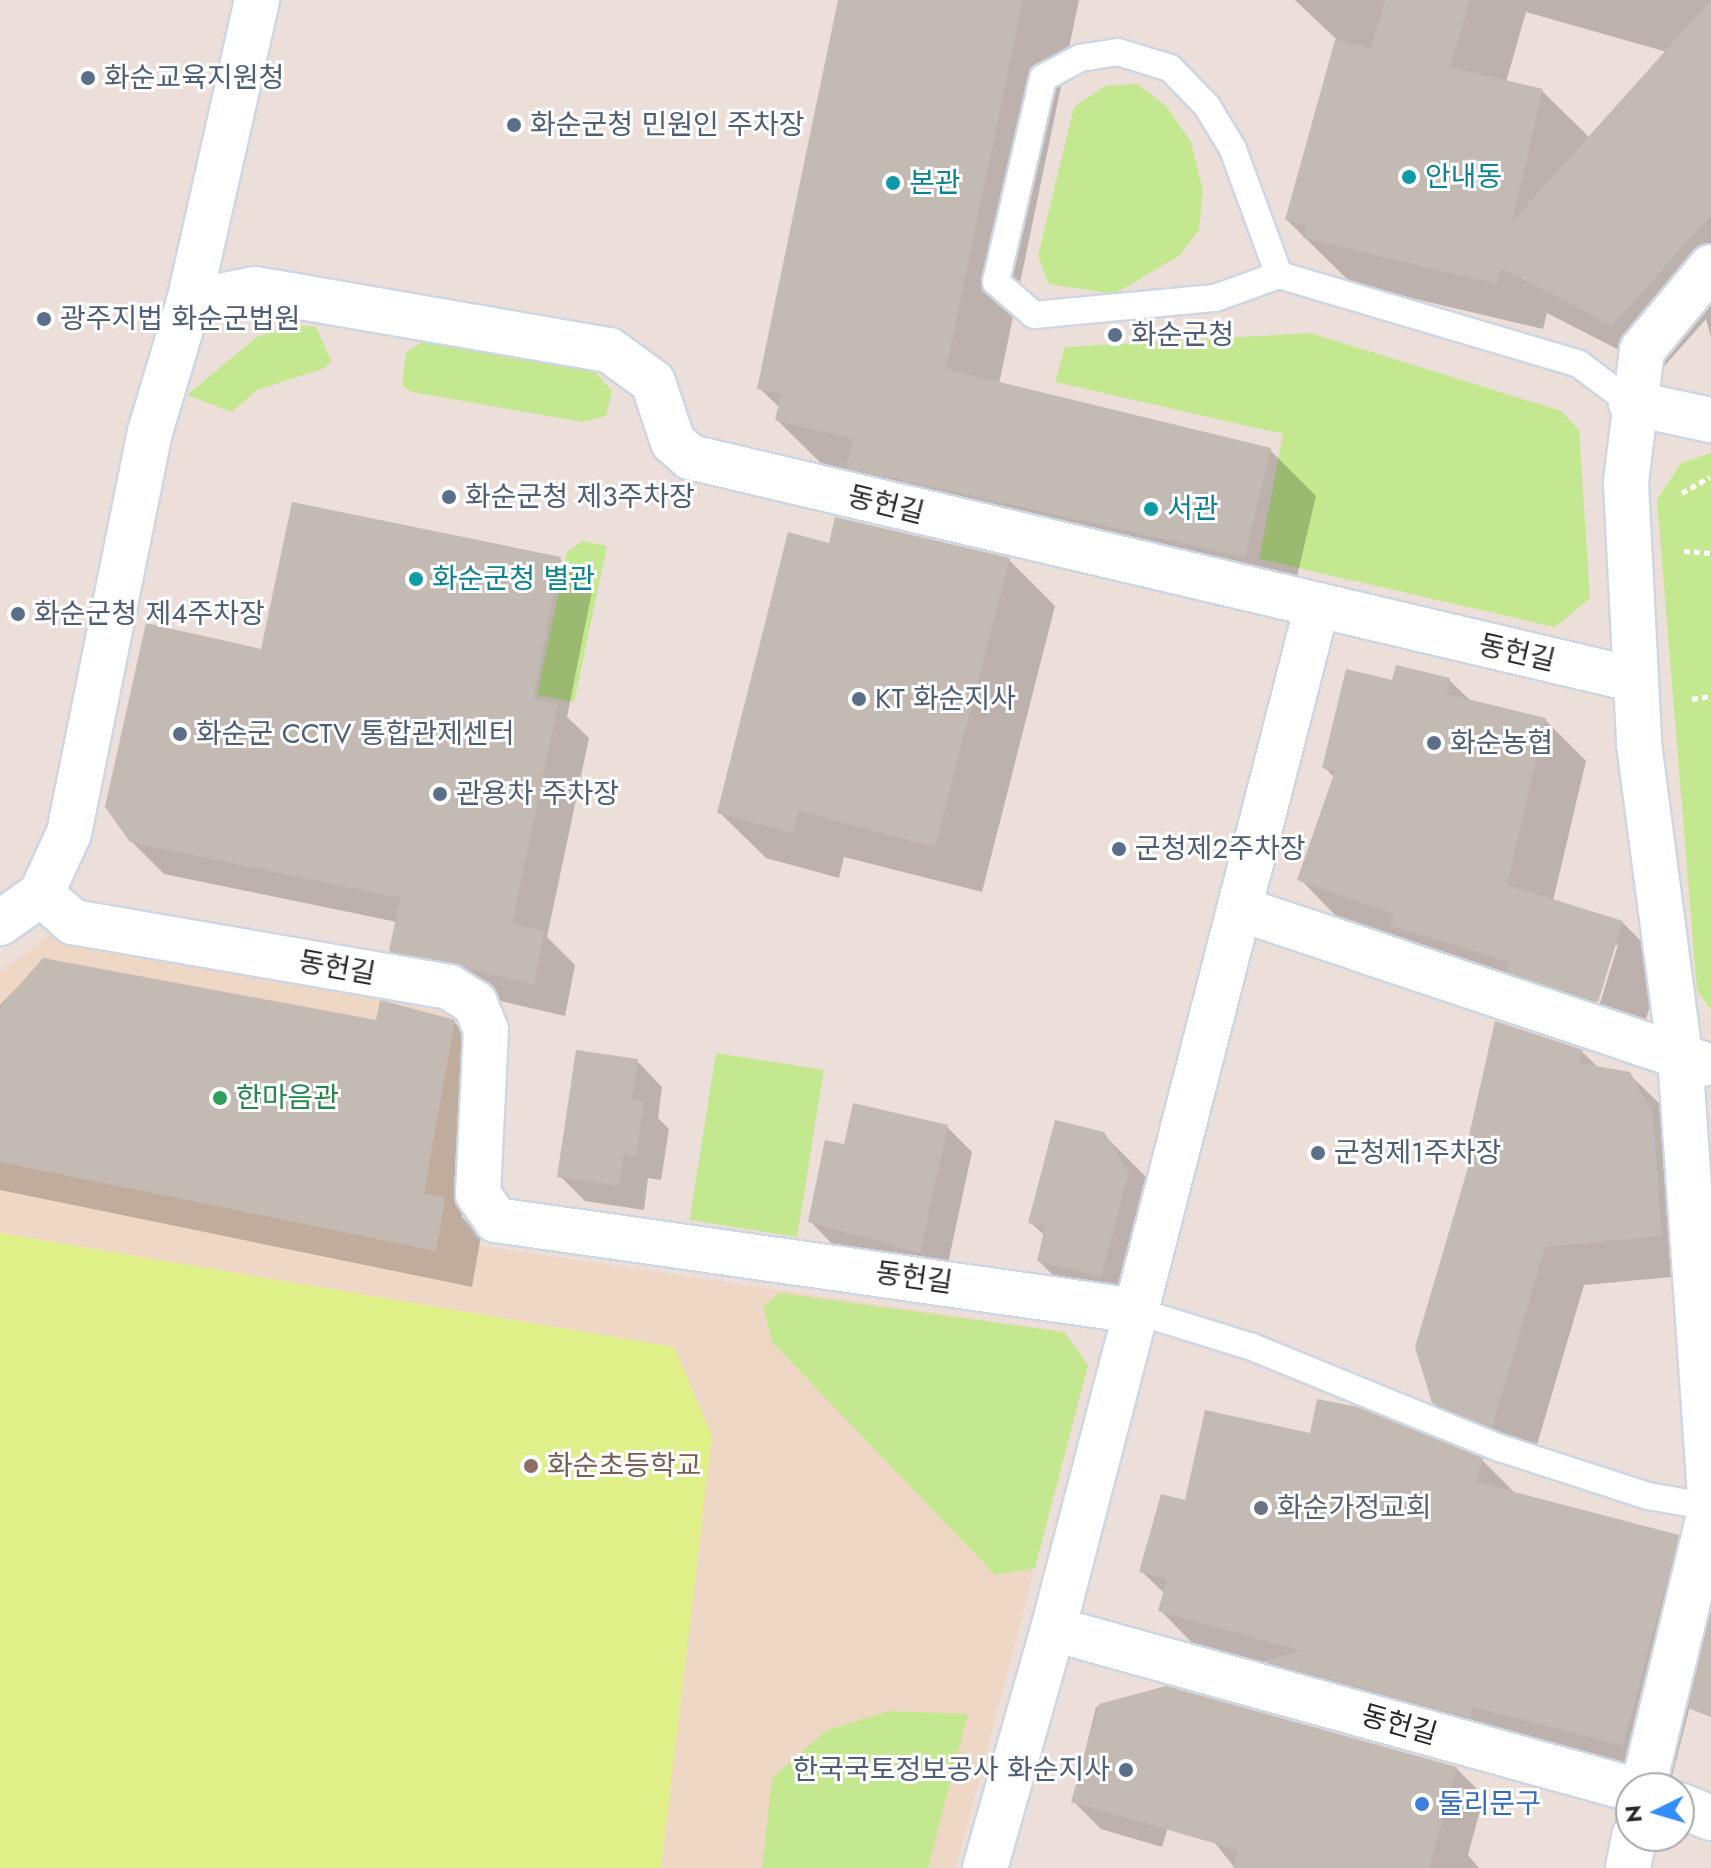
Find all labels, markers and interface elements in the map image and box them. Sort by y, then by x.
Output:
place label: 화순교육지원청 [104,61,284,95]
marker: 화순교육지원청 [79,69,97,87]
place label: 화순군청 민원인 주차장 [530,108,804,142]
marker: 화순군청 민원인 주차장 [505,116,523,134]
place label: 안내동 [1425,160,1502,194]
place label: 본관 [909,166,961,200]
marker: 안내동 [1400,168,1418,186]
marker: 본관 [884,174,902,192]
place label: 광주지법 화순군법원 [60,302,300,336]
marker: 광주지법 화순군법원 [35,310,53,328]
place label: 화순군청 [1131,318,1234,352]
marker: 화순군청 [1106,326,1124,344]
street label: 동헌길 [844,479,928,531]
place label: 화순군청 제3주차장 [465,480,695,514]
marker: 화순군청 제3주차장 [440,488,458,506]
place label: 서관 [1167,492,1219,526]
marker: 서관 [1142,500,1160,518]
place label: 화순군청 별관 [432,562,595,596]
marker: 화순군청 별관 [407,570,425,588]
place label: 화순군청 제4주차장 [34,597,265,631]
marker: 화순군청 제4주차장 [9,605,27,623]
street label: 동헌길 [1476,628,1558,678]
place label: KT 화순지사 [875,682,1016,716]
marker: KT 화순지사 [850,690,868,708]
place label: 화순군 CCTV 통합관제센터 [196,717,514,751]
marker: 화순군 CCTV 통합관제센터 [171,725,189,743]
place label: 화순농협 [1450,726,1553,760]
marker: 화순농협 [1425,734,1443,752]
place label: 관용차 주차장 [456,777,619,811]
marker: 관용차 주차장 [431,785,449,803]
place label: 군청제2주차장 [1135,832,1305,866]
marker: 군청제2주차장 [1110,840,1128,858]
street label: 동헌길 [296,945,378,991]
place label: 한마음관 [236,1081,339,1115]
marker: 한마음관 [211,1089,229,1107]
place label: 군청제1주차장 [1334,1136,1501,1170]
marker: 군청제1주차장 [1309,1144,1327,1162]
street label: 동헌길 [873,1256,955,1300]
place label: 화순초등학교 [547,1449,702,1483]
marker: 화순초등학교 [522,1457,540,1475]
place label: 화순가정교회 [1277,1491,1432,1525]
marker: 화순가정교회 [1252,1499,1270,1517]
street label: 동헌길 [1357,1698,1441,1752]
place label: 한국국토정보공사 화순지사 [792,1753,1110,1787]
marker: 한국국토정보공사 화순지사 [1117,1761,1135,1779]
north arrow [1615,1772,1695,1852]
place label: 둘리문구 [1438,1787,1541,1821]
marker: 둘리문구 [1413,1795,1431,1813]
text: N [1616,1804,1650,1824]

